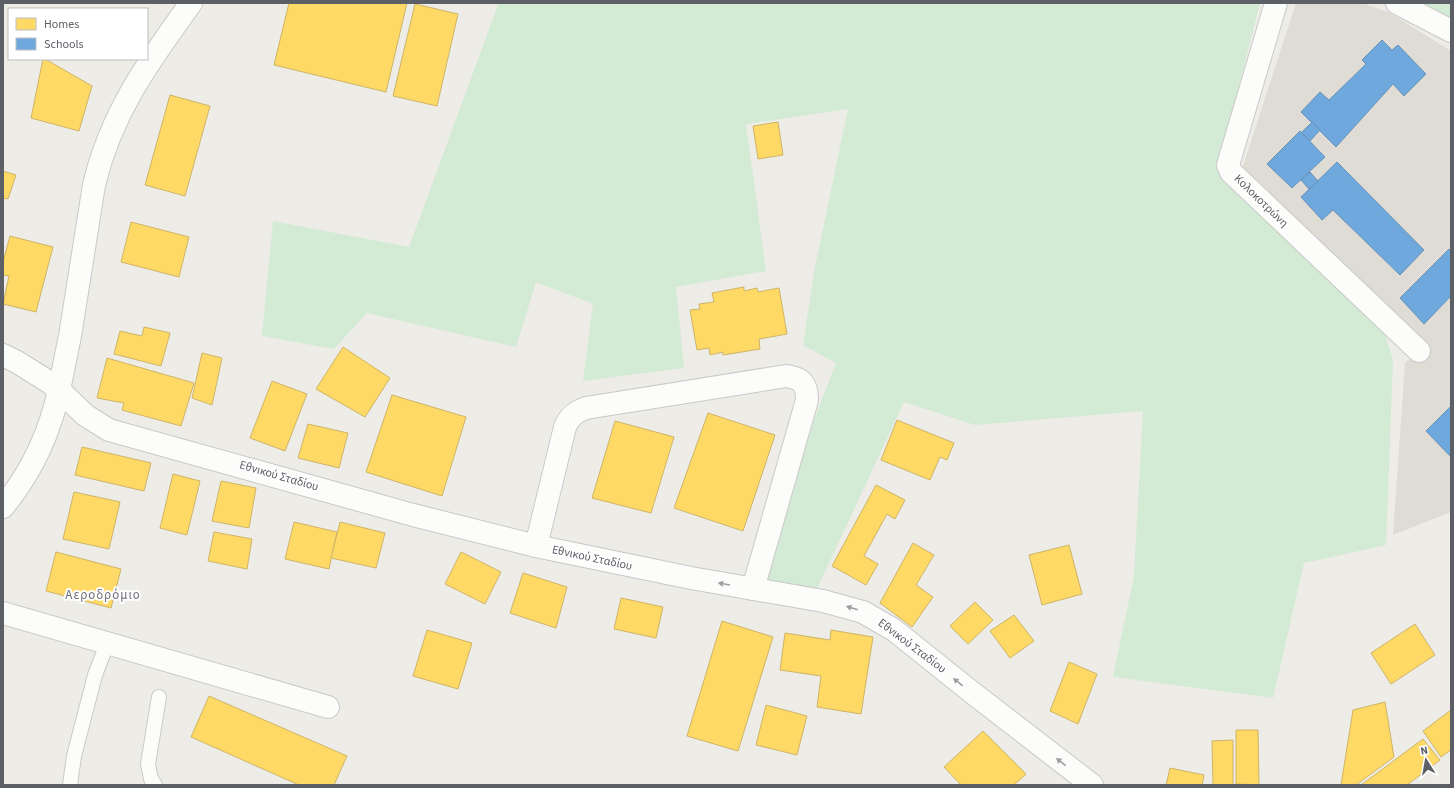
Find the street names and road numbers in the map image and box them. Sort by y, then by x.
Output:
street label: Κολοκοτρώνη [1230,171,1292,231]
street label: Εθνικού Σταδίου [237,457,321,495]
street label: Εθνικού Σταδίου [550,541,634,575]
street label: Εθνικού Σταδίου [874,615,950,677]

